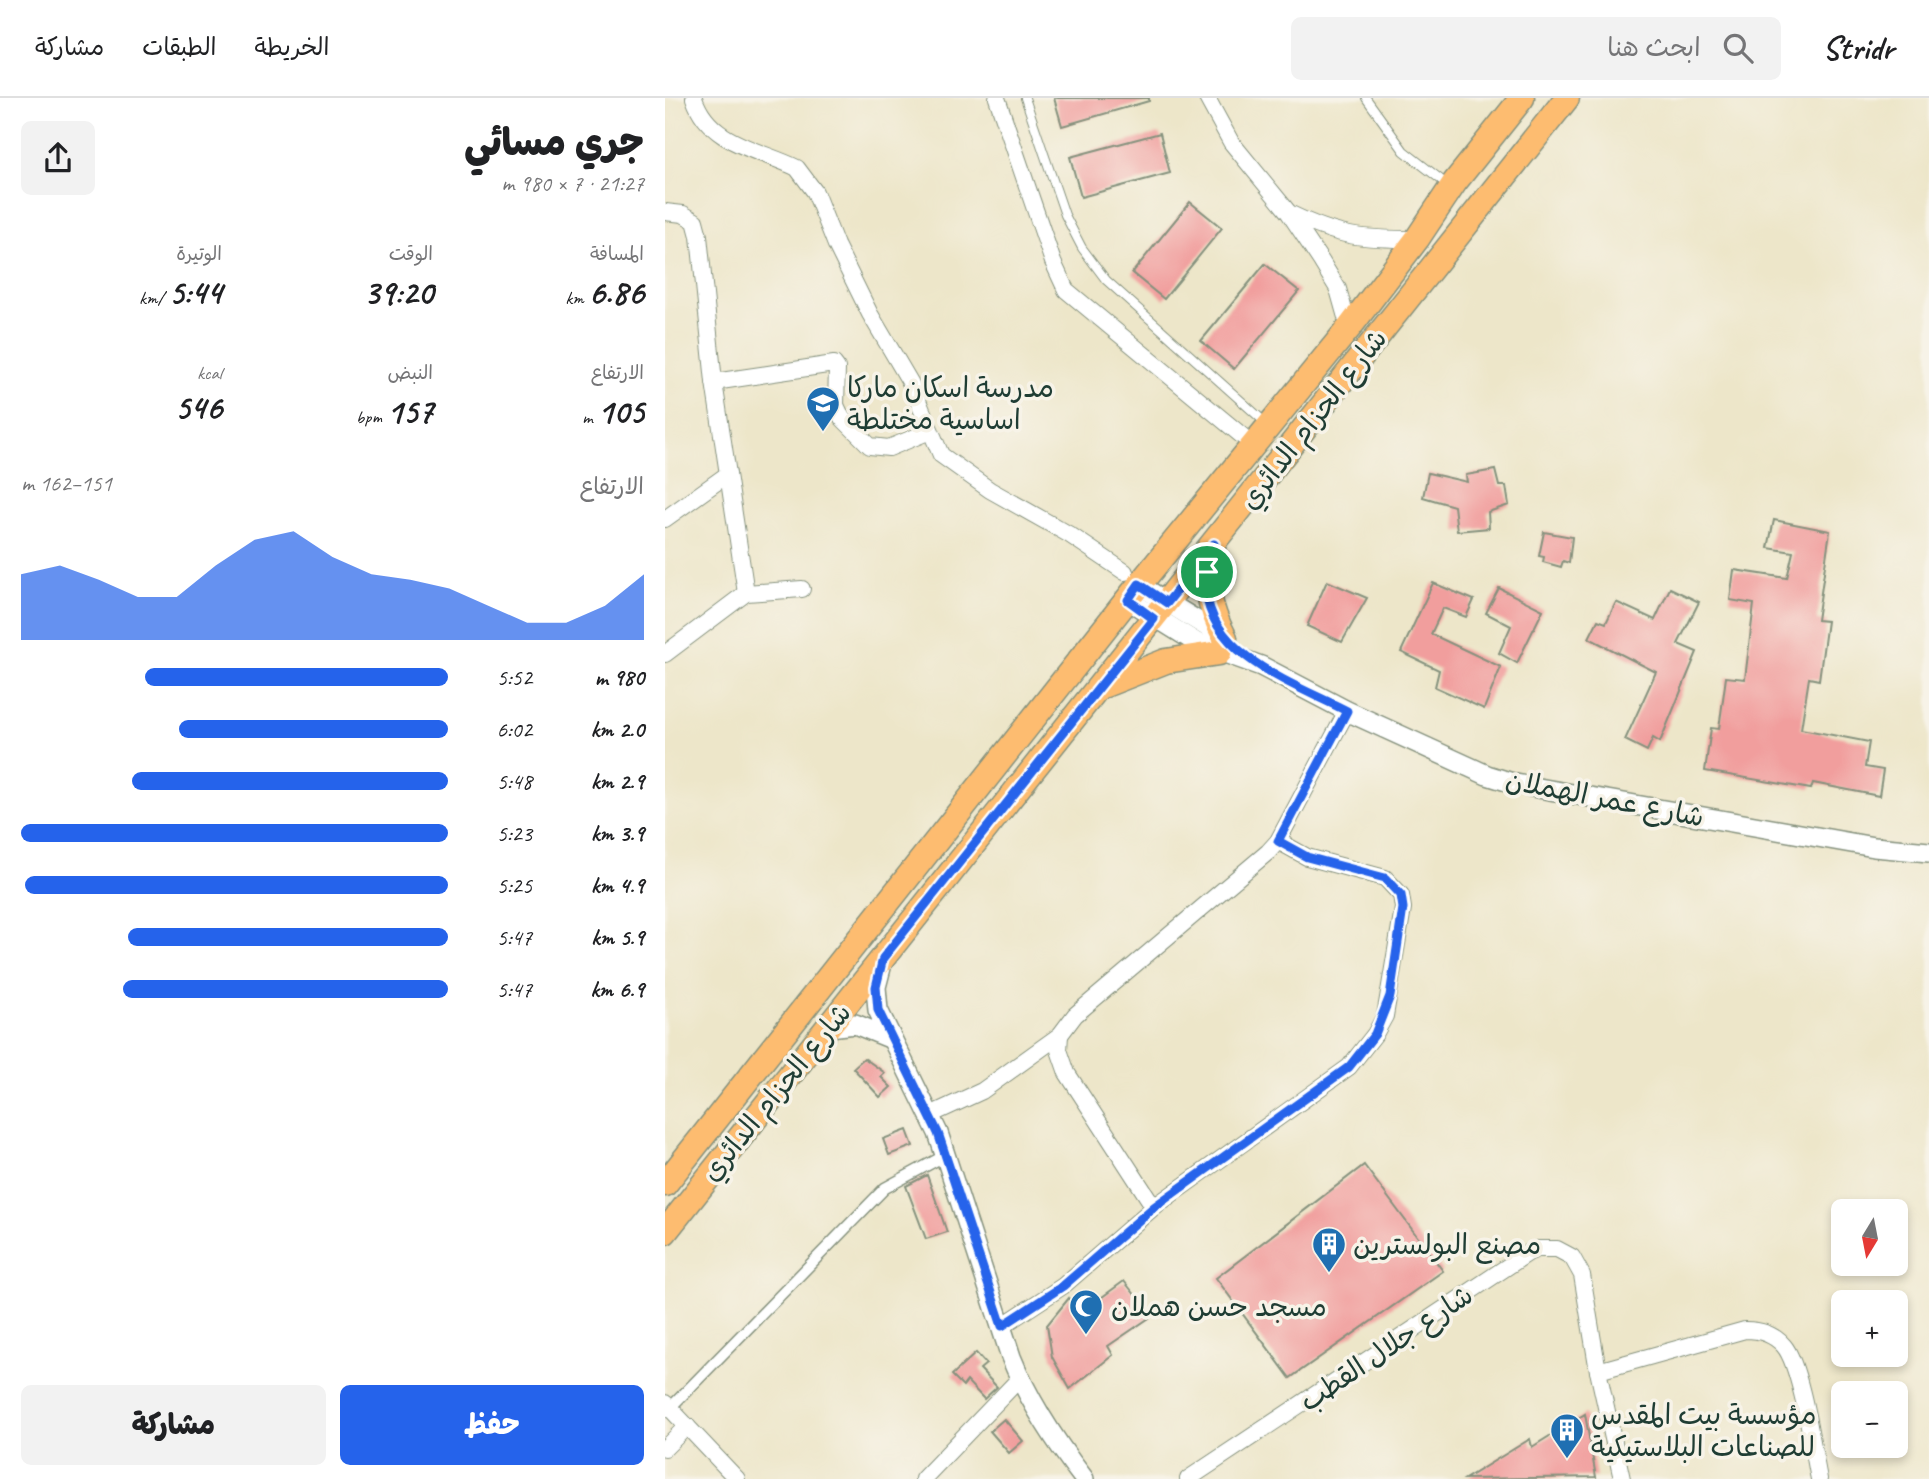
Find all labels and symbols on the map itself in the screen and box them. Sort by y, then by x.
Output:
street label: شارع الحزام الدائري [1232,322,1398,519]
place label: مدرسة اسكان ماركا اساسية مختلطة [847,370,1054,437]
school or university icon: مدرسة اسكان ماركا اساسية مختلطة [804,384,842,433]
pin [1177,542,1237,602]
street label: شارع عمر الهملان [1502,762,1707,836]
street label: شارع الحزام الدائري [693,996,862,1191]
north arrow [1831,1199,1907,1276]
building icon: مصنع البولسترين [1310,1225,1348,1274]
place label: مصنع البولسترين [1353,1227,1541,1264]
street label: شارع جلال القطب [1293,1277,1481,1421]
mosque icon: مسجد حسن هملان [1067,1287,1105,1336]
place label: مسجد حسن هملان [1111,1289,1327,1324]
place label: مؤسسة بيت المقدس للصناعات البلاستيكية [1591,1397,1816,1464]
building icon: مؤسسة بيت المقدس للصناعات البلاستيكية [1548,1411,1586,1460]

